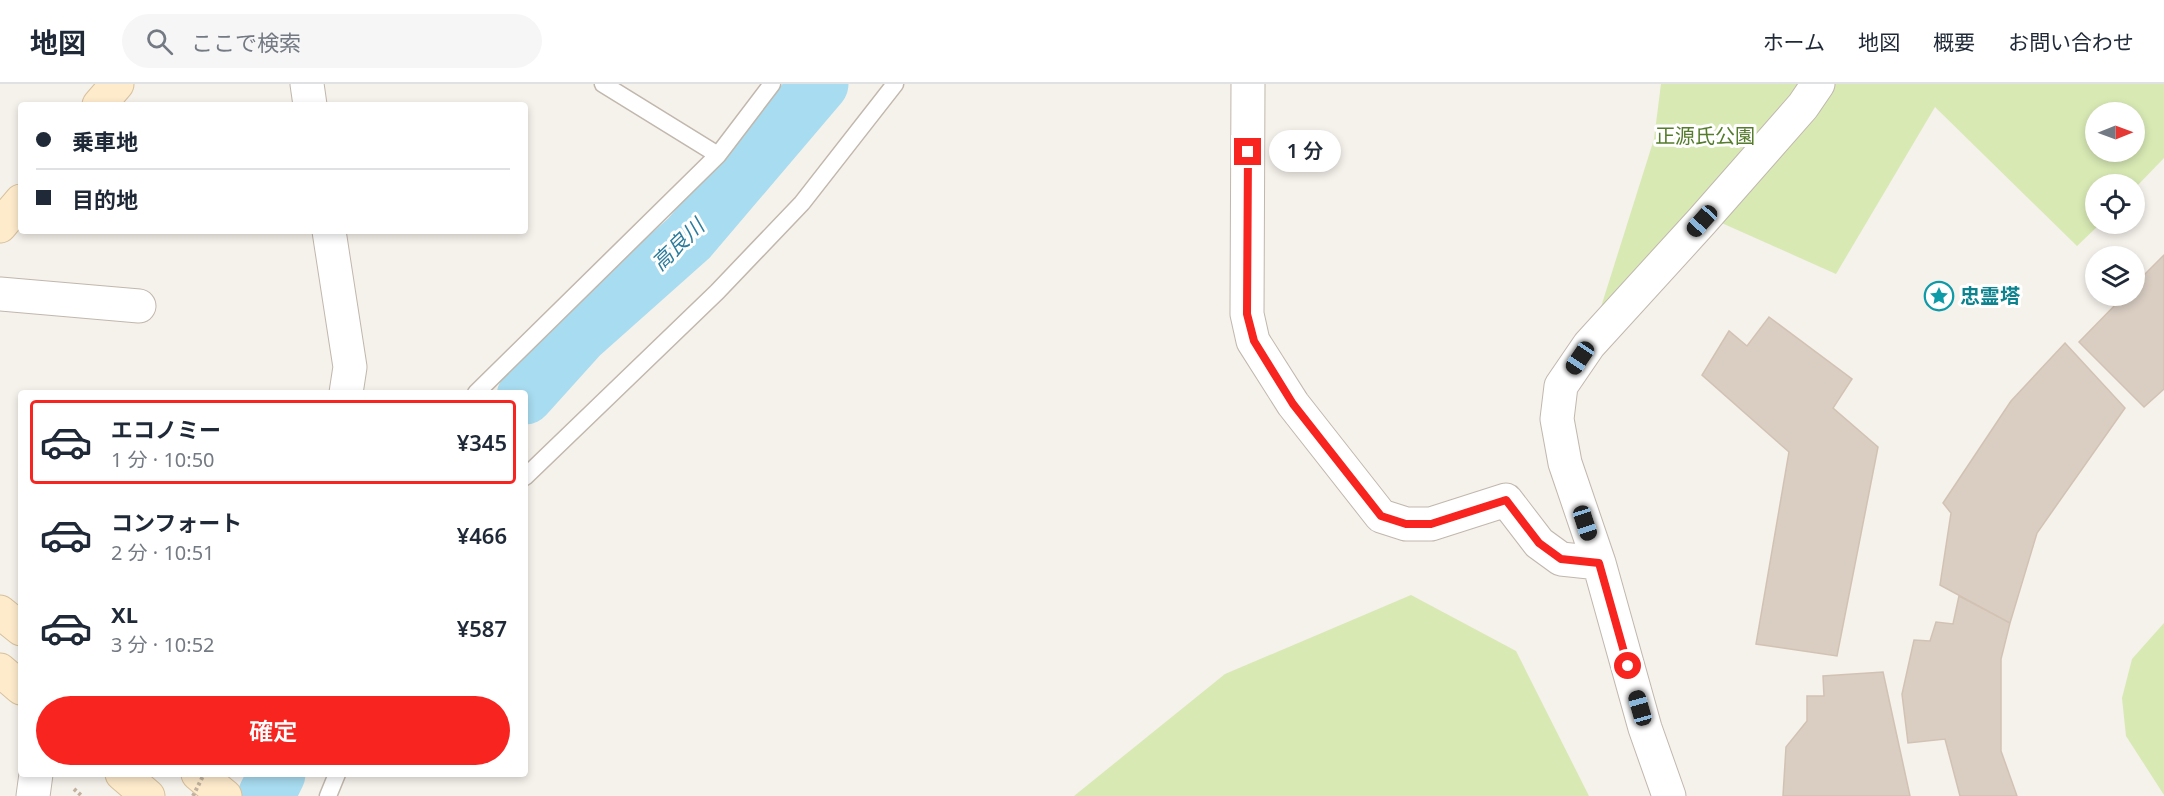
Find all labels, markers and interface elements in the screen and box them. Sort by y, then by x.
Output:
search box [122,14,542,68]
text: 地図 [30,23,86,61]
icon: search [143,25,176,58]
text: ここで検索 [191,27,301,57]
text: ホーム [1763,28,1825,56]
text: 地図 [1858,28,1900,56]
text: 概要 [1933,28,1975,56]
text: お問い合わせ [2008,28,2134,56]
north arrow [2085,102,2145,162]
map controls [2085,102,2145,306]
park label: 正源氏公園 [1655,122,1755,149]
text: 乗車地 [72,126,138,156]
callout: 1 分 [1269,131,1341,173]
text: 1 分 [1287,137,1323,164]
route end [1234,138,1261,165]
button: locate [2085,174,2145,234]
text: 目的地 [72,184,138,214]
car [1683,202,1721,240]
water label: 高良川 [645,211,711,276]
button: layers [2085,246,2145,306]
place icon: 忠霊塔 [1923,280,1955,312]
place label: 忠霊塔 [1960,282,2020,309]
car [1562,338,1598,378]
text: エコノミー [111,414,221,444]
icon: car [39,415,93,469]
text: ¥345 [457,427,507,457]
text: 1 分 · 10:50 [111,446,215,473]
car [1571,503,1599,543]
text: コンフォート [111,507,242,537]
icon: car [39,508,93,562]
text: ¥466 [457,520,507,550]
text: 2 分 · 10:51 [111,539,215,566]
text: XL [111,599,138,629]
icon: car [39,601,93,655]
text: ¥587 [457,613,507,643]
text: 3 分 · 10:52 [111,631,215,658]
route start [1614,652,1641,679]
car [1626,688,1654,728]
button: 確定 [36,696,510,765]

